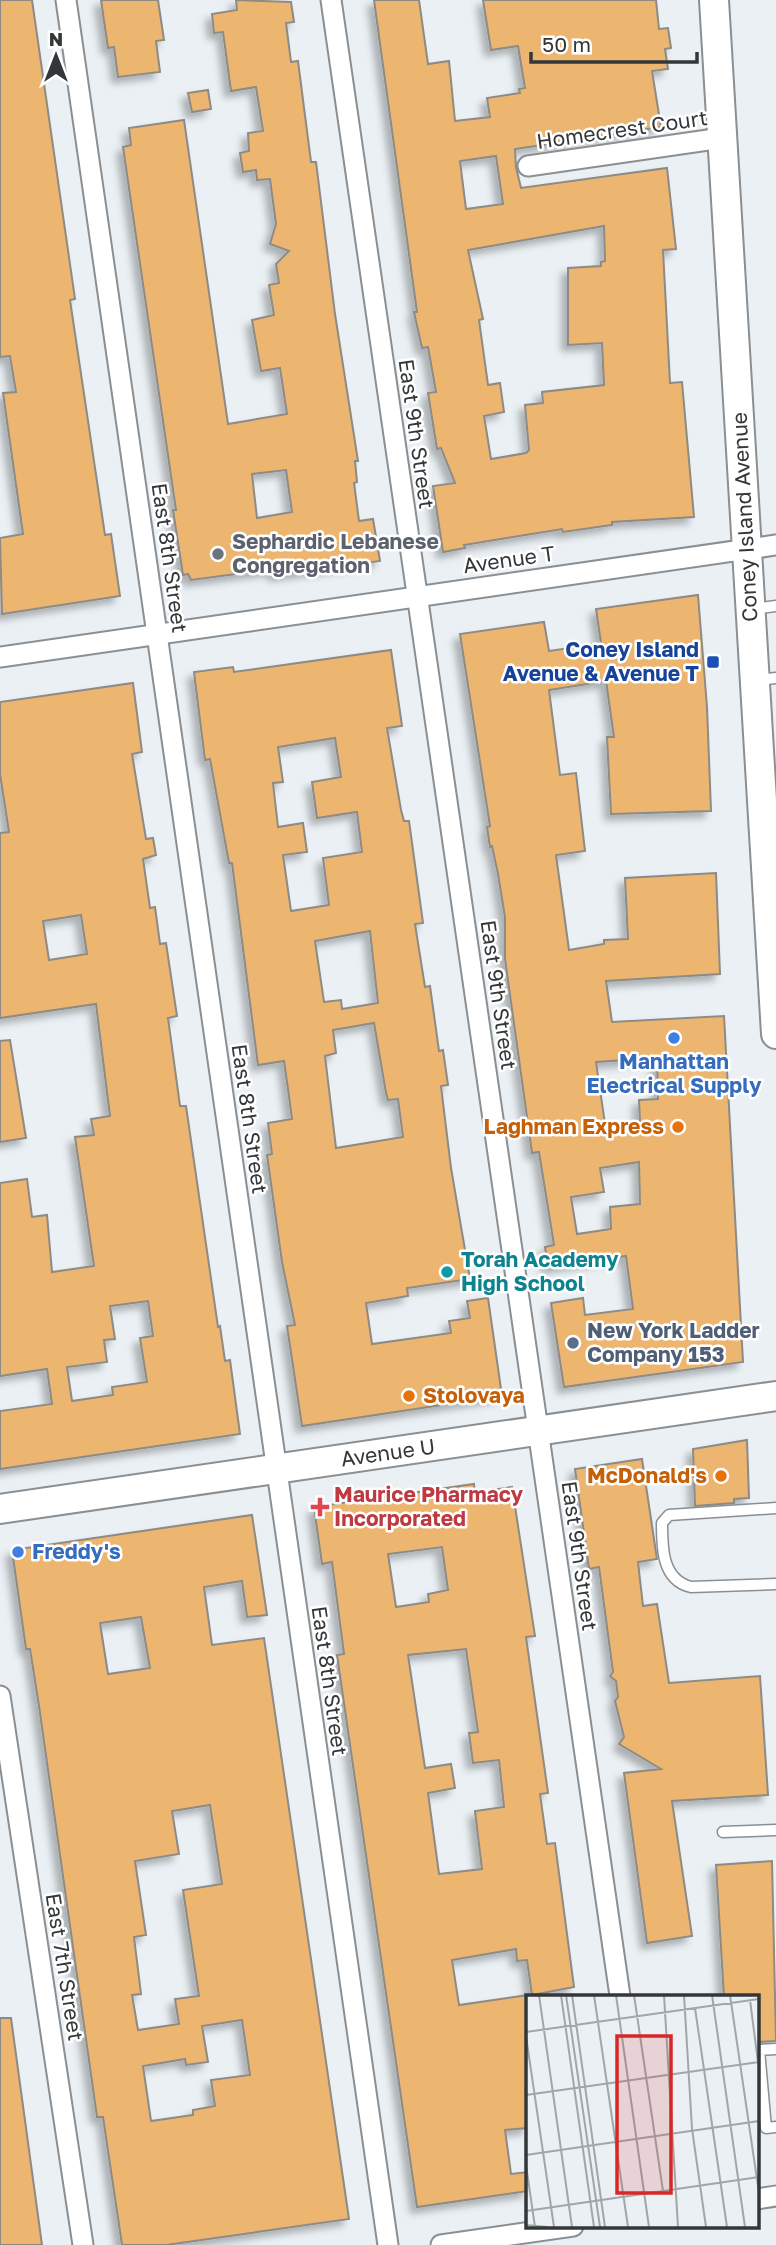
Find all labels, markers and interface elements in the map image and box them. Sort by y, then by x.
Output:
north arrow [21,21,91,91]
scale bar [531,21,697,65]
text: N [49,27,63,50]
text: 50 m [542,31,591,57]
street label: Homecrest Court [535,104,709,154]
street label: East 9th Street [394,357,440,510]
street label: Coney Island Avenue [726,411,762,623]
street label: East 8th Street [147,481,193,634]
place label: Sephardic Lebanese Congregation [232,528,439,578]
street label: Avenue T [461,540,556,578]
marker: Sephardic Lebanese Congregation [210,546,226,562]
place label: Coney Island Avenue & Avenue T [503,636,699,686]
marker: Coney Island Avenue & Avenue T [705,654,721,670]
street label: East 9th Street [476,918,522,1071]
marker: Manhattan Electrical Supply [666,1030,682,1046]
street label: East 8th Street [227,1042,273,1195]
place label: Manhattan Electrical Supply [587,1048,762,1098]
place label: Laghman Express [484,1113,664,1139]
marker: Laghman Express [670,1119,686,1135]
place label: Torah Academy High School [461,1246,619,1296]
marker: Torah Academy High School [439,1264,455,1280]
place label: New York Ladder Company 153 [587,1317,760,1367]
marker: New York Ladder Company 153 [565,1335,581,1351]
place label: Stolovaya [423,1382,525,1408]
marker: Stolovaya [401,1388,417,1404]
street label: Avenue U [339,1433,437,1471]
place label: McDonald's [587,1462,707,1488]
marker: McDonald's [713,1468,729,1484]
street label: East 9th Street [557,1479,603,1632]
place label: Maurice Pharmacy Incorporated [334,1481,523,1531]
marker: Maurice Pharmacy Incorporated [312,1499,328,1515]
place label: Freddy's [32,1538,121,1564]
marker: Freddy's [10,1544,26,1560]
street label: East 8th Street [307,1604,353,1757]
street label: East 7th Street [40,1891,89,2043]
inset map [526,1995,758,2228]

